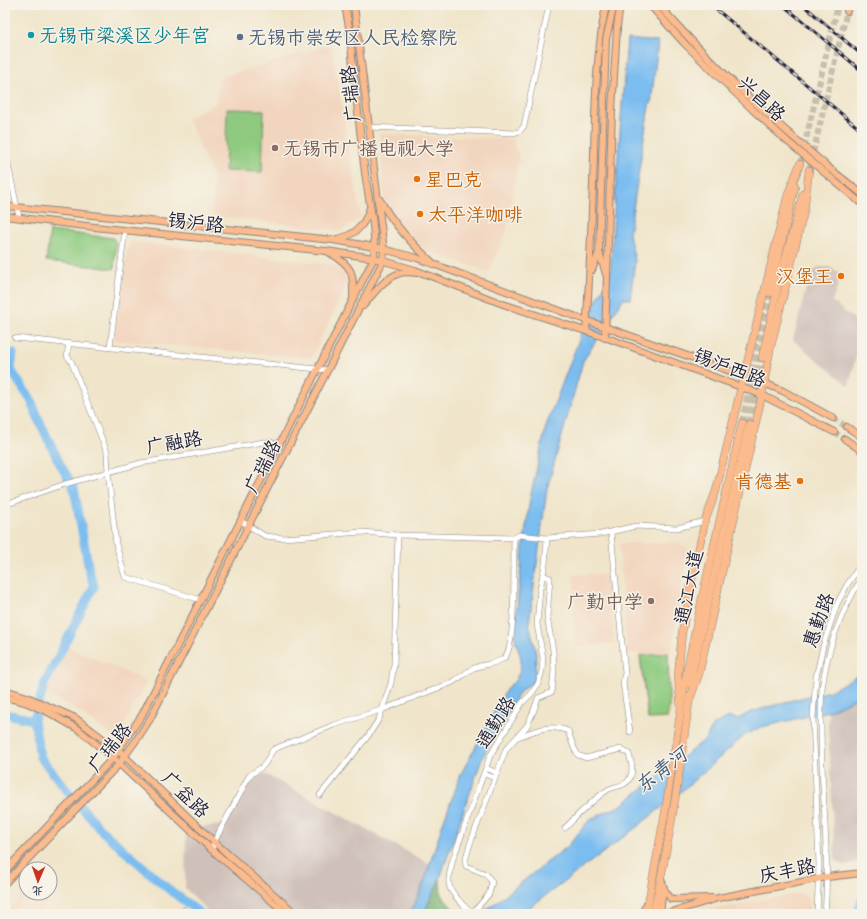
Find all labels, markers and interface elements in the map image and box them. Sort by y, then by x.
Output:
place label: 无锡市梁溪区少年宫 [39,24,210,48]
place label: 无锡市崇安区人民检察院 [248,26,457,50]
marker: 无锡市梁溪区少年宫 [26,30,36,40]
marker: 无锡市崇安区人民检察院 [235,32,245,42]
street label: 广瑞路 [336,64,366,124]
street label: 兴昌路 [732,71,790,127]
place label: 无锡市广播电视大学 [283,137,454,161]
marker: 无锡市广播电视大学 [270,143,280,153]
place label: 星巴克 [425,168,482,192]
marker: 星巴克 [412,174,422,184]
place label: 太平洋咖啡 [428,203,523,227]
street label: 锡沪路 [166,208,226,238]
marker: 太平洋咖啡 [415,209,425,219]
place label: 汉堡王 [776,265,833,289]
marker: 汉堡王 [836,271,846,281]
street label: 锡沪西路 [690,343,769,393]
street label: 广融路 [144,426,204,460]
street label: 广瑞路 [239,436,287,497]
place label: 肯德基 [735,470,792,494]
marker: 肯德基 [795,476,805,486]
street label: 通江大道 [669,548,709,627]
street label: 惠勤路 [798,589,840,651]
place label: 广勤中学 [567,590,643,614]
marker: 广勤中学 [646,596,656,606]
street label: 通勤路 [471,692,521,753]
street label: 广瑞路 [83,718,137,777]
water label: 东青河 [630,740,695,799]
street label: 广益路 [156,766,214,823]
street label: 庆丰路 [757,854,817,888]
north arrow [18,861,58,901]
text: 北 [32,884,43,898]

